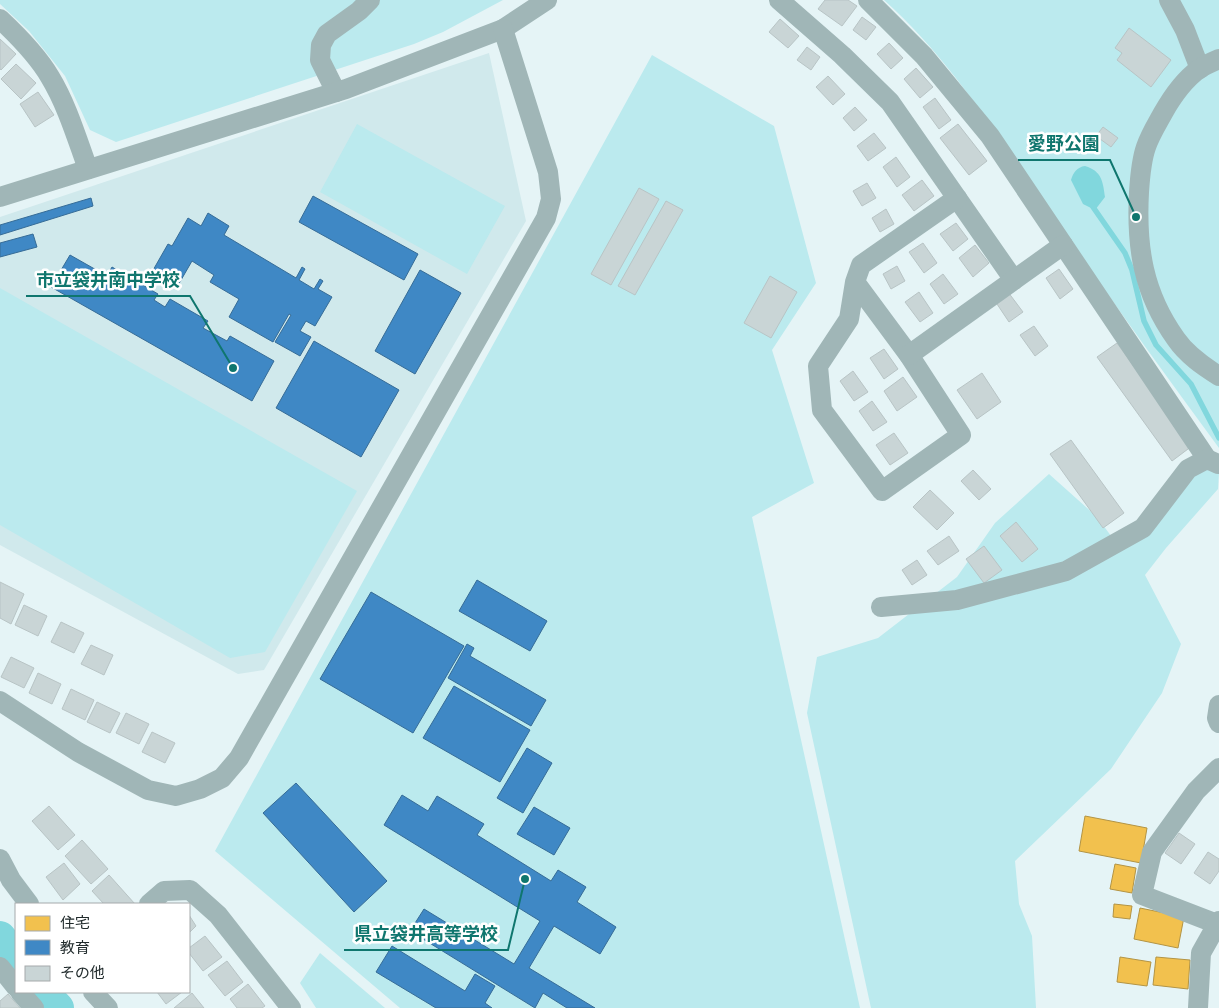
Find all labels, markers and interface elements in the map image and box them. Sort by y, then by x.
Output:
callout: 愛野公園 [1018,127,1110,160]
text: 愛野公園 [1028,133,1100,154]
callout: 市立袋井南中学校 [26,263,190,296]
text: 市立袋井南中学校 [36,269,180,290]
legend [15,903,190,993]
text: 住宅 [60,914,90,932]
callout: 県立袋井高等学校 [344,917,508,950]
text: 県立袋井高等学校 [354,923,498,944]
text: 教育 [60,939,90,957]
text: その他 [60,964,105,982]

